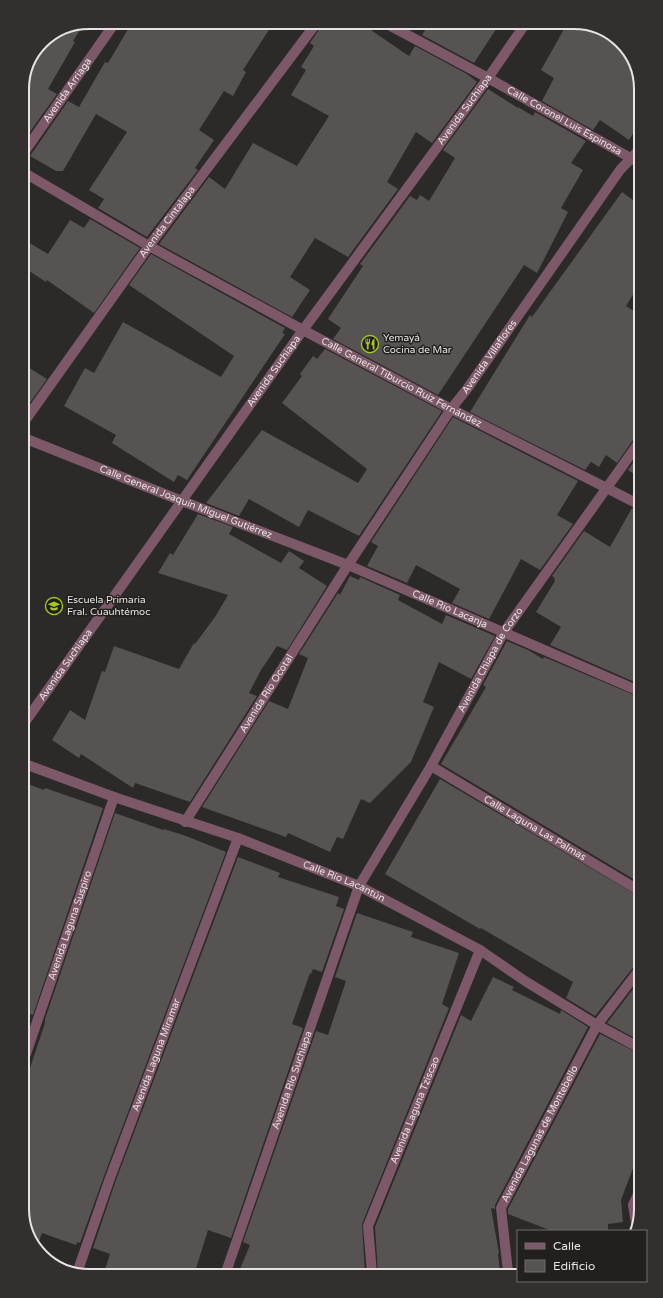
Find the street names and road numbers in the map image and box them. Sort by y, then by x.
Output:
street label: Avenida Arriaga [41,56,94,125]
street label: Avenida Suchiapa [435,72,495,147]
street label: Calle Coronel Luis Espinosa [505,84,624,158]
street label: Avenida Cintalapa [137,184,198,260]
street label: Avenida Villaflores [459,317,520,396]
street label: Avenida Suchiapa [244,333,303,409]
street label: Calle General Tiburcio Ruiz Fernández [319,335,484,430]
street label: Calle General Joaquín Miguel Gutiérrez [98,463,274,541]
street label: Calle Río Lacanja [410,588,489,631]
street label: Avenida Chiapa de Corzo [455,605,526,714]
street label: Avenida Suchiapa [36,627,95,703]
street label: Avenida Río Ocotal [237,652,296,735]
street label: Calle Laguna Las Palmas [482,793,588,863]
street label: Calle Río Lacantún [301,858,387,905]
street label: Avenida Laguna Suspiro [46,869,94,982]
street label: Avenida Laguna Miramar [130,997,183,1113]
street label: Avenida Río Suchiapa [270,1030,315,1131]
street label: Avenida Laguna Tziscao [388,1055,442,1166]
street label: Avenida Lagunas de Montebello [499,1064,581,1204]

